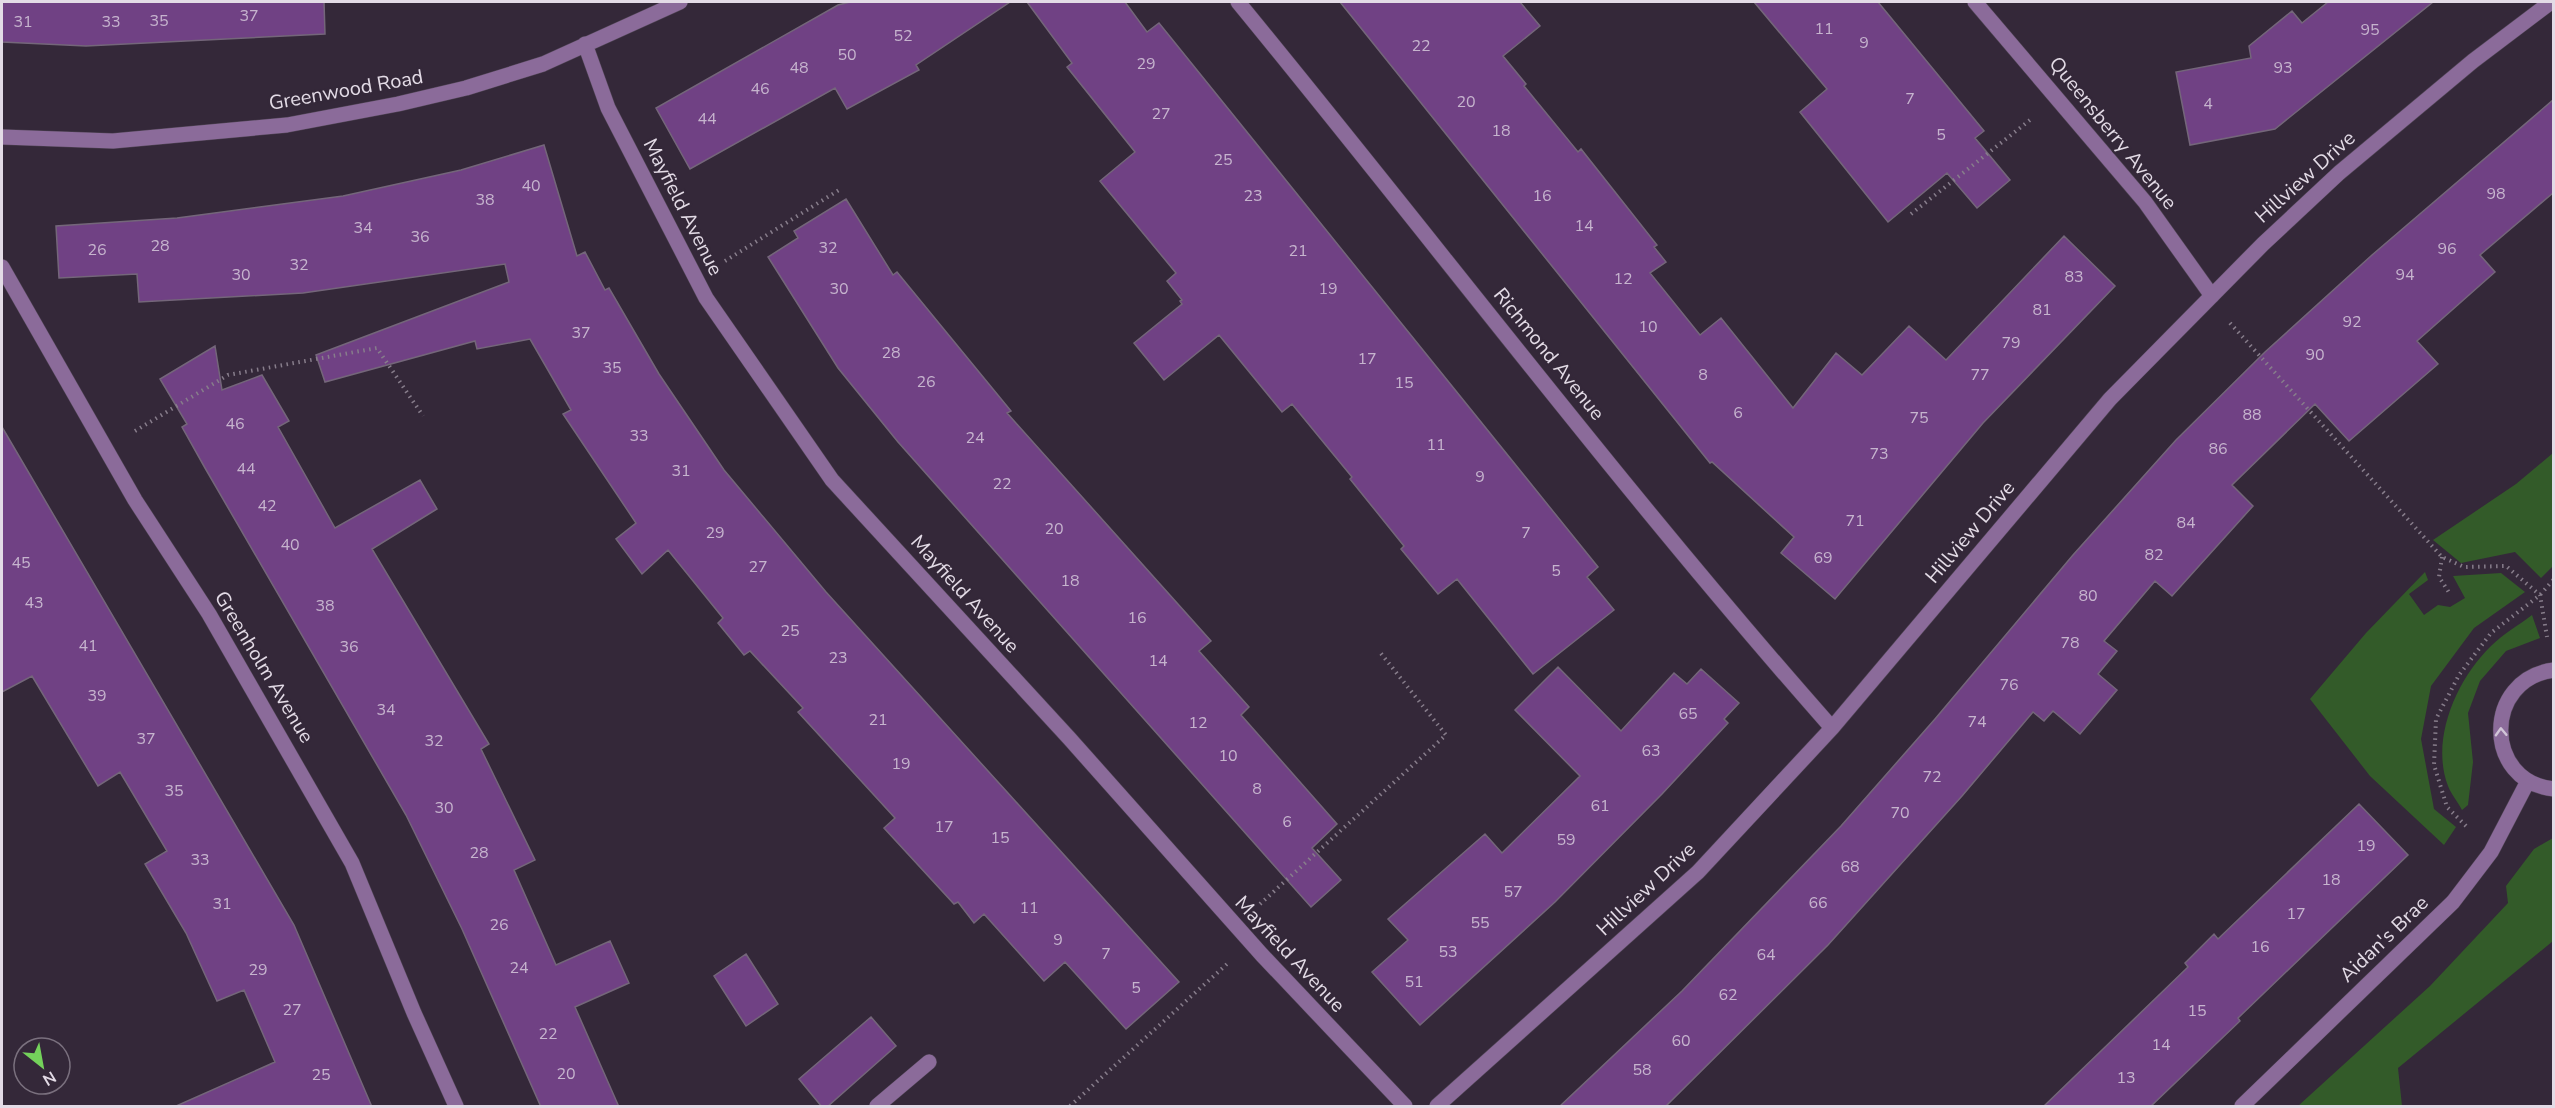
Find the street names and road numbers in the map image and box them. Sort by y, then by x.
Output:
street label: Queensberry Avenue [2043,51,2183,215]
street label: Greenwood Road [267,63,425,117]
street label: Hillview Drive [2249,125,2361,229]
street label: Mayfield Avenue [637,134,729,280]
street label: Richmond Avenue [1487,282,1611,426]
street label: Hillview Drive [1919,475,2021,589]
street label: Mayfield Avenue [905,529,1025,659]
street label: Greenholm Avenue [208,586,320,748]
street label: Hillview Drive [1591,836,1701,942]
street label: Mayfield Avenue [1229,890,1351,1018]
street label: Aidan's Brae [2334,890,2434,988]

